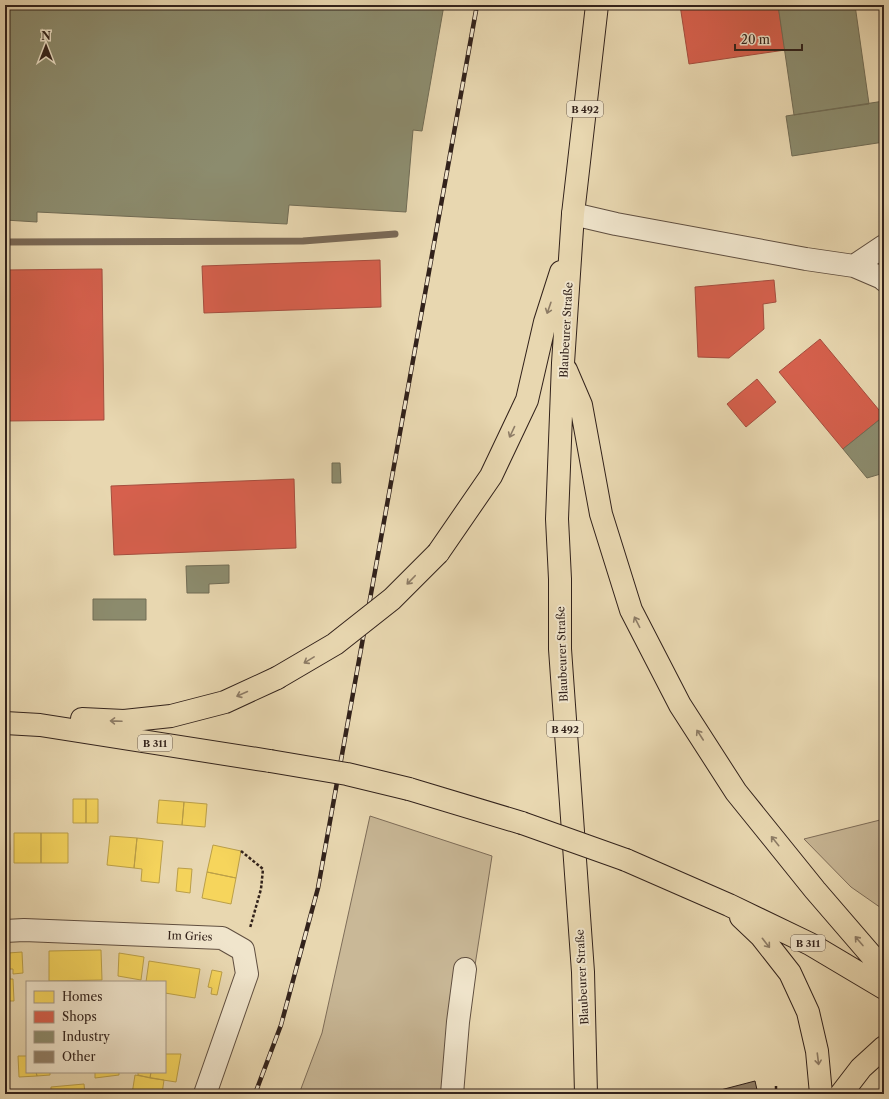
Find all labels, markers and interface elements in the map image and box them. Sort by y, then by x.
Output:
north arrow [26,26,66,66]
scale bar [735,26,802,52]
text: N [41,29,51,43]
text: 20 m [741,32,770,47]
road number: B 492 [567,101,603,117]
street label: Blaubeurer Straße [557,282,575,378]
one-way arrow [545,302,552,315]
one-way arrow [508,426,515,438]
one-way arrow [406,575,416,585]
street label: Blaubeurer Straße [553,606,571,702]
one-way arrow [633,616,640,628]
one-way arrow [303,656,315,664]
one-way arrow [236,691,248,698]
one-way arrow [110,717,123,724]
road number: B 492 [547,721,583,737]
one-way arrow [696,730,704,741]
road number: B 311 [138,735,172,751]
one-way arrow [771,836,780,846]
street label: Im Gries [167,928,213,944]
street label: Blaubeurer Straße [573,929,591,1025]
road number: B 311 [791,935,825,951]
one-way arrow [854,936,863,946]
one-way arrow [762,937,771,948]
legend [26,981,166,1073]
text: Homes [62,989,102,1004]
text: Shops [62,1009,97,1024]
text: Industry [62,1029,110,1044]
text: Other [62,1049,96,1064]
one-way arrow [814,1052,822,1065]

